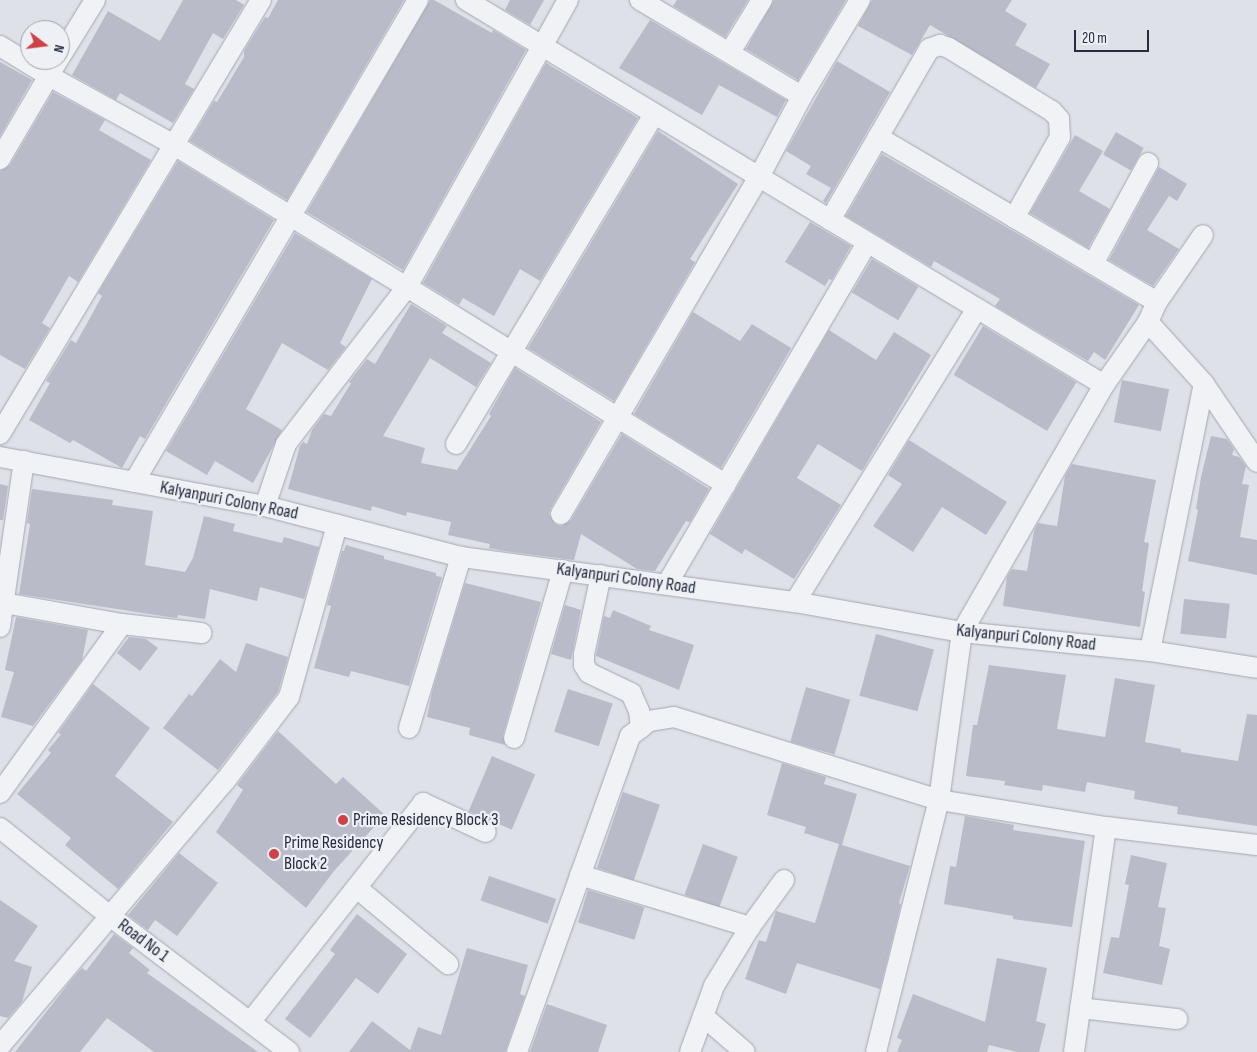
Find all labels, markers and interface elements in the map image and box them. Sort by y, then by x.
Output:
north arrow [20,20,70,70]
scale bar [1077,20,1152,52]
text: 20 m [1082,29,1107,48]
text: N [50,43,68,55]
street label: Kalyanpuri Colony Road [158,477,300,525]
street label: Kalyanpuri Colony Road [555,559,697,599]
street label: Kalyanpuri Colony Road [955,620,1097,656]
place label: Prime Residency Block 3 [353,809,499,831]
marker: Prime Residency Block 3 [337,814,349,826]
place label: Prime Residency Block 2 [284,833,383,876]
marker: Prime Residency Block 2 [268,848,280,860]
street label: Road No 1 [113,915,173,967]

